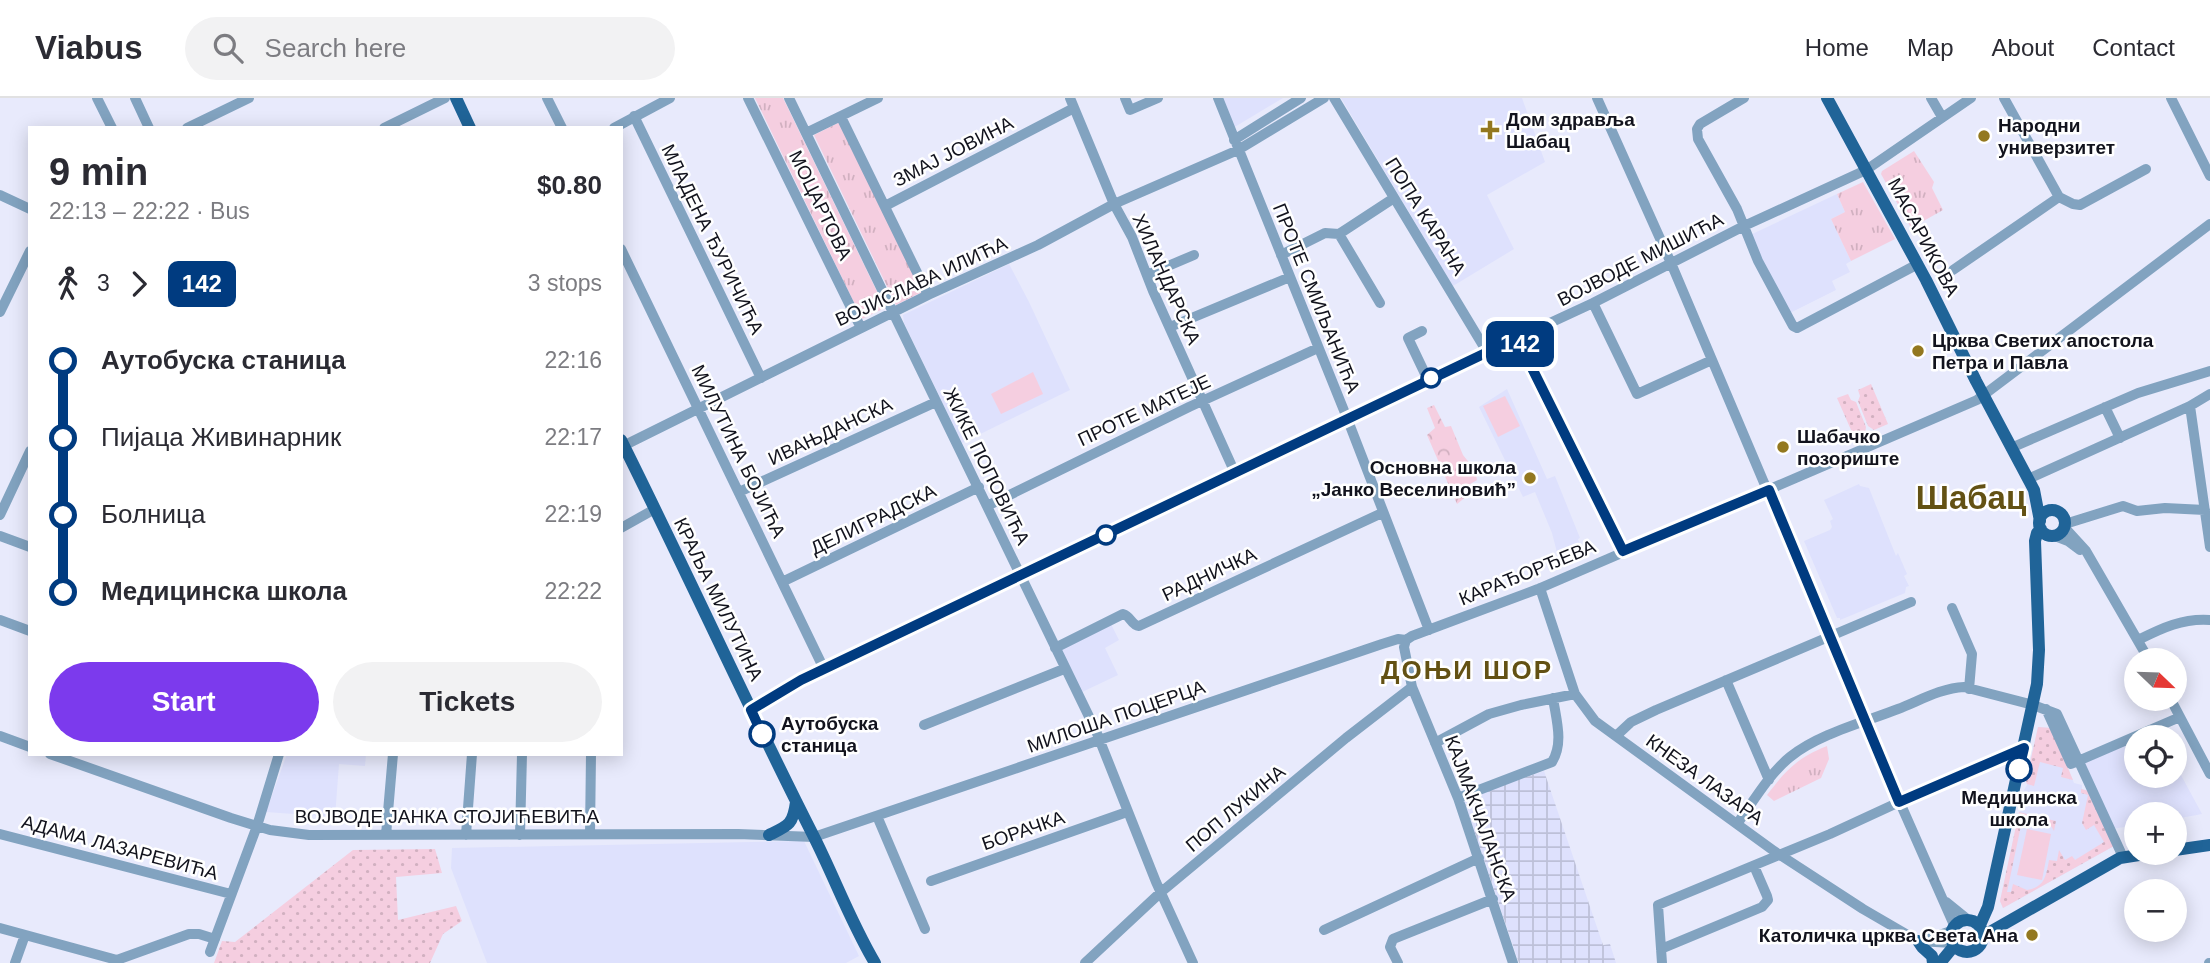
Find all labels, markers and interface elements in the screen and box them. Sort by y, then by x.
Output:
search box [185,17,675,80]
text: Viabus [35,29,143,66]
icon: search [209,29,247,67]
text: Search here [265,33,406,63]
text: Home [1805,34,1869,61]
text: Map [1907,34,1954,61]
text: About [1992,34,2054,61]
text: Contact [2092,34,2175,61]
place label: Дом здравља Шабац [1506,109,1635,152]
street label: ЗМАЈ ЈОВИНА [890,112,1017,191]
place label: Народни универзитет [1998,115,2115,158]
marker: Дом здравља Шабац [1480,120,1500,140]
marker: Народни универзитет [1976,128,1992,144]
street label: МЛАДЕНА ЂУРИЧИЋА [657,141,768,338]
street label: МОЦАРТОВА [785,147,856,264]
text: 9 min [49,151,148,193]
street label: ПОПА КАРАНА [1381,154,1470,279]
text: $0.80 [537,170,602,200]
street label: МАСАРИКОВА [1884,175,1964,300]
text: 22:13 – 22:22 · Bus [49,198,250,224]
street label: ПРОТЕ СМИЉАНИЋА [1269,200,1364,396]
street label: ВОЈВОДЕ МИШИЋА [1554,208,1727,310]
street label: ХИЛАНДАРСКА [1128,211,1205,348]
street label: ВОЈИСЛАВА ИЛИЋА [832,232,1011,330]
icon: walk [49,265,87,303]
icon: forward [120,265,158,303]
text: 3 [97,270,110,296]
text: 142 [182,270,222,297]
text: 3 stops [528,270,602,296]
line badge: 142 [1480,321,1560,367]
text: 142 [1500,330,1540,357]
place label: Црква Светих апостола Петра и Павла [1932,330,2154,373]
marker: Црква Светих апостола Петра и Павла [1910,343,1926,359]
text: Аутобуска станица [101,345,346,375]
text: 22:16 [544,347,602,373]
street label: МИЛУТИНА БОЈИЋА [687,361,790,542]
unlabelled marker [1421,368,1441,388]
street label: ПРОТЕ МАТЕЈЕ [1075,371,1214,450]
street label: ЖИКЕ ПОПОВИЋА [939,384,1034,549]
street label: ИВАЊДАНСКА [765,393,896,469]
text: Пијаца Живинарник [101,422,341,452]
text: 22:17 [544,424,602,450]
place label: Шабачко позориште [1797,426,1899,469]
marker: Шабачко позориште [1775,439,1791,455]
place label: Основна школа „Јанко Веселиновић” [1311,457,1516,500]
marker: Основна школа „Јанко Веселиновић” [1522,470,1538,486]
district label: Шабац [1916,479,2026,516]
street label: ДЕЛИГРАДСКА [807,480,940,559]
text: Болница [101,499,205,529]
text: 22:19 [544,501,602,527]
street label: КРАЉА МИЛУТИНА [670,514,767,684]
unlabelled marker [1096,525,1116,545]
street label: КАРАЂОРЂЕВА [1456,535,1599,609]
street label: РАДНИЧКА [1159,543,1260,605]
text: Медицинска школа [101,576,347,606]
text: 22:22 [544,578,602,604]
north arrow [2124,648,2188,710]
map controls [2124,648,2187,942]
district label: ДОЊИ ШОР [1381,655,1553,685]
button: Start [49,662,319,742]
button: Tickets [333,662,602,742]
street label: МИЛОША ПОЦЕРЦА [1024,676,1208,757]
place label: Аутобуска станица [781,713,879,756]
marker: Аутобуска станица [749,721,775,747]
button: locate [2124,725,2187,788]
street label: КНЕЗА ЛАЗАРА [1642,730,1768,829]
street label: КАЈМАКЧАЛАНСКА [1441,732,1520,904]
marker: Медицинска школа [2006,756,2032,782]
street label: ПОП ЛУКИНА [1181,761,1289,856]
place label: Медицинска школа [1961,787,2077,830]
button: + [2124,802,2187,865]
street label: ВОЈВОДЕ ЈАНКА СТОЈИЋЕВИЋА [295,806,600,827]
street label: БОРАЧКА [979,806,1068,854]
street label: АДАМА ЛАЗАРЕВИЋА [19,811,221,884]
button: − [2124,879,2187,942]
place label: Католичка црква Света Ана [1759,925,2018,946]
marker: Католичка црква Света Ана [2024,927,2040,943]

